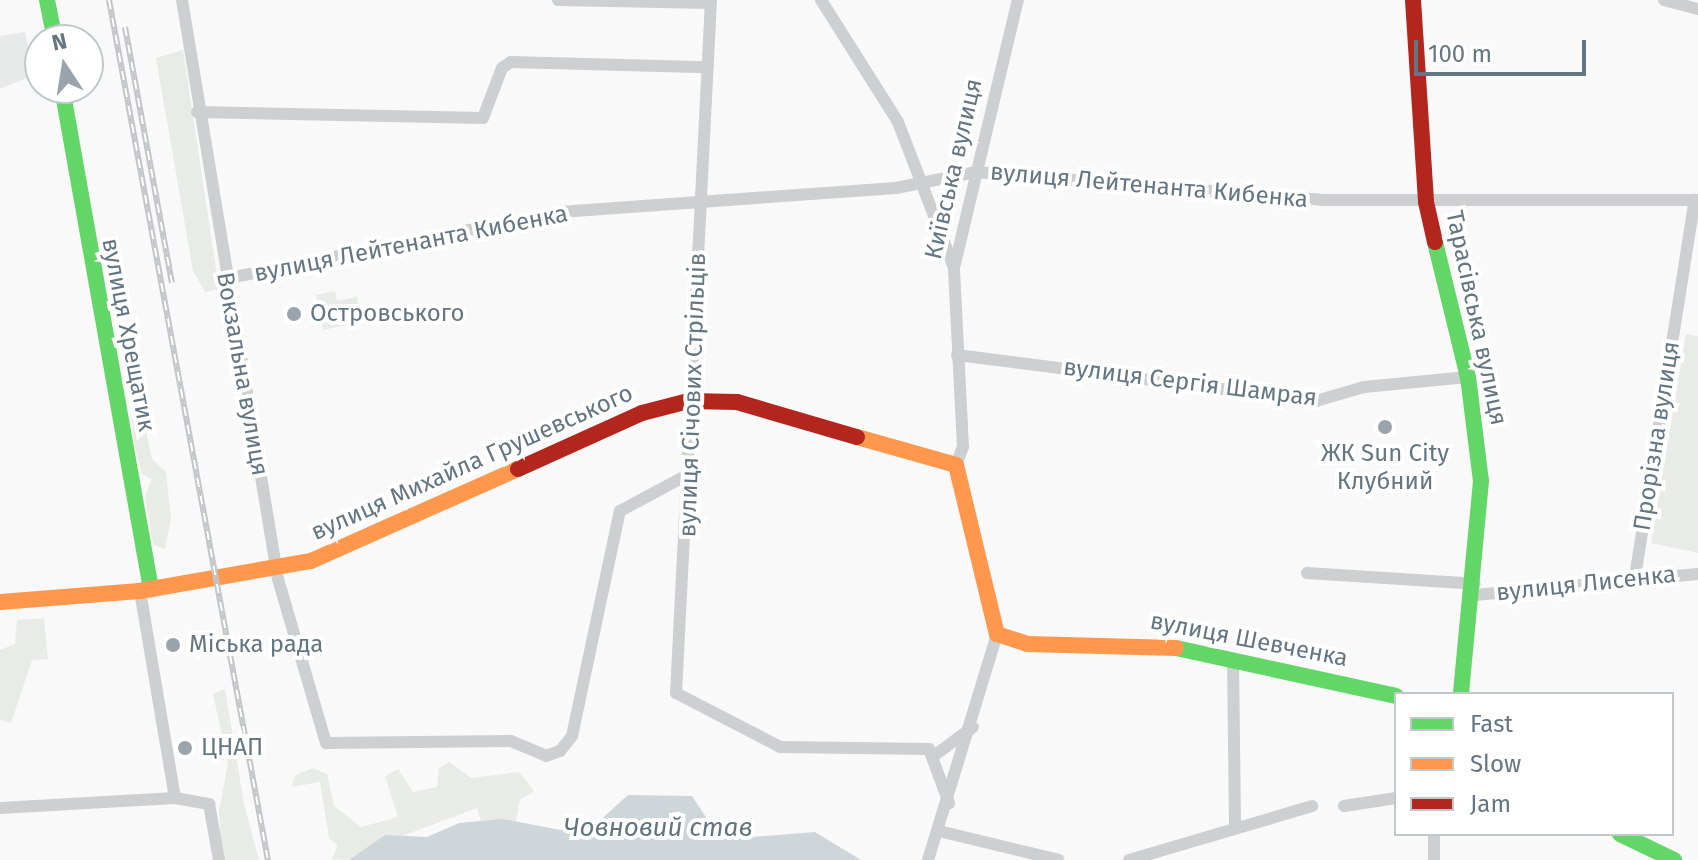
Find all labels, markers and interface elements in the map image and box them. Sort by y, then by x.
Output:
north arrow [24,24,104,104]
scale bar [1418,24,1590,74]
text: N [49,27,69,57]
text: 100 m [1428,40,1492,68]
street label: Київська вулиця [919,76,989,262]
street label: вулиця Лейтенанта Кибенка [989,158,1309,214]
street label: вулиця Лейтенанта Кибенка [252,199,570,289]
street label: Тарасівська вулиця [1439,208,1513,428]
street label: вулиця Хрещатик [95,236,161,434]
street label: вулиця Січових Стрільців [674,252,712,538]
street label: Вокзальна вулиця [210,270,274,478]
place label: Островського [310,300,464,328]
marker: Островського [285,305,303,323]
street label: Прорізна вулиця [1628,339,1686,533]
street label: вулиця Сергія Шамрая [1062,353,1318,413]
street label: вулиця Михайла Грушевського [307,379,637,547]
marker: ЖК Sun City Клубний [1376,418,1394,436]
place label: ЖК Sun City Клубний [1321,440,1449,496]
street label: вулиця Лисенка [1495,560,1677,608]
street label: вулиця Шевченка [1148,607,1350,673]
place label: Міська рада [189,631,323,659]
marker: Міська рада [164,636,182,654]
legend [1394,692,1674,836]
text: Fast [1470,710,1513,738]
place label: ЦНАП [201,734,263,762]
marker: ЦНАП [176,739,194,757]
text: Slow [1470,750,1521,778]
text: Jam [1470,790,1511,818]
water label: Човновий став [564,812,752,844]

